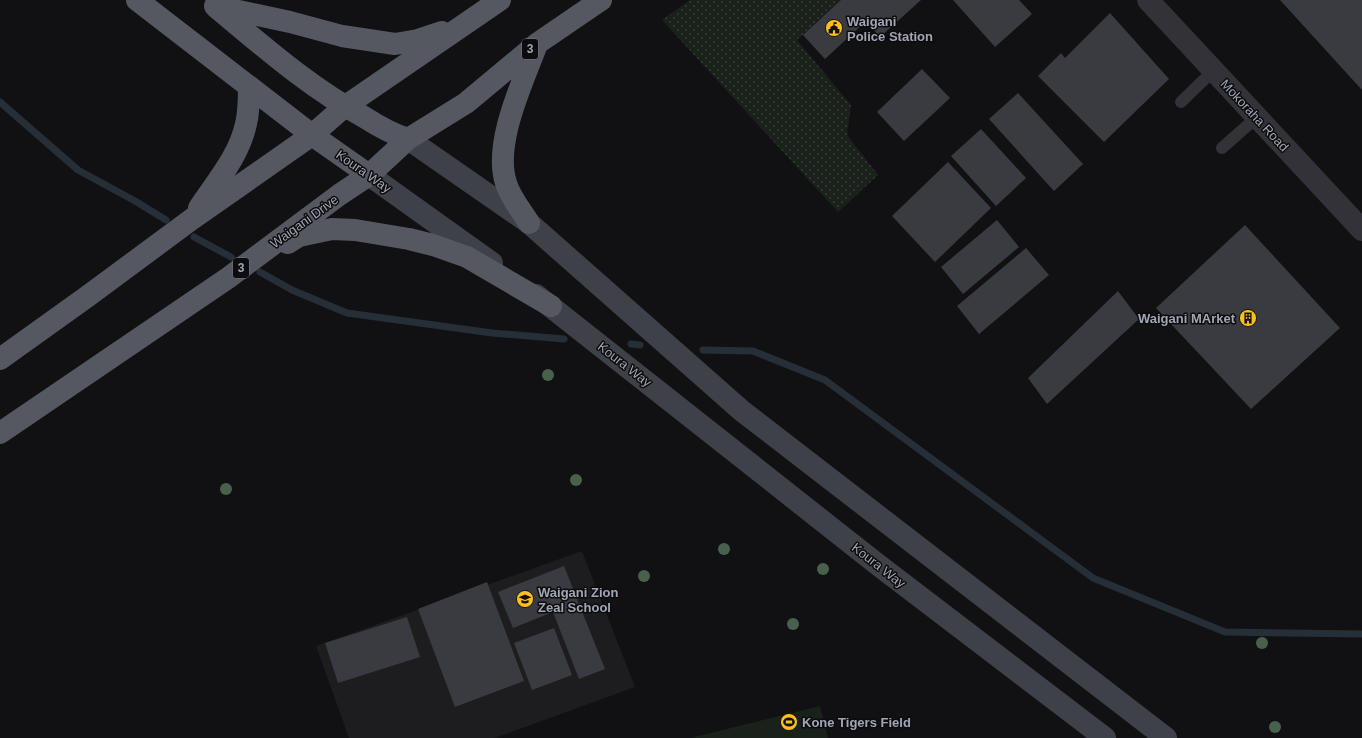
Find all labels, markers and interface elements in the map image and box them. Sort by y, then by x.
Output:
place label: Waigani Police Station [847,14,933,44]
public building icon: Waigani Police Station [824,18,844,38]
road number: 3 [522,39,538,59]
street label: Mokoraha Road [1218,76,1292,154]
street label: Koura Way [333,147,395,196]
street label: Waigani Drive [267,192,341,251]
road number: 3 [233,258,249,278]
building icon: Waigani MArket [1238,308,1258,328]
place label: Waigani MArket [1138,311,1236,326]
street label: Koura Way [595,339,655,390]
street label: Koura Way [849,540,909,591]
place label: Waigani Zion Zeal School [538,585,618,615]
school or university icon: Waigani Zion Zeal School [515,589,535,609]
sports icon: Kone Tigers Field [779,712,799,732]
place label: Kone Tigers Field [802,715,911,730]

